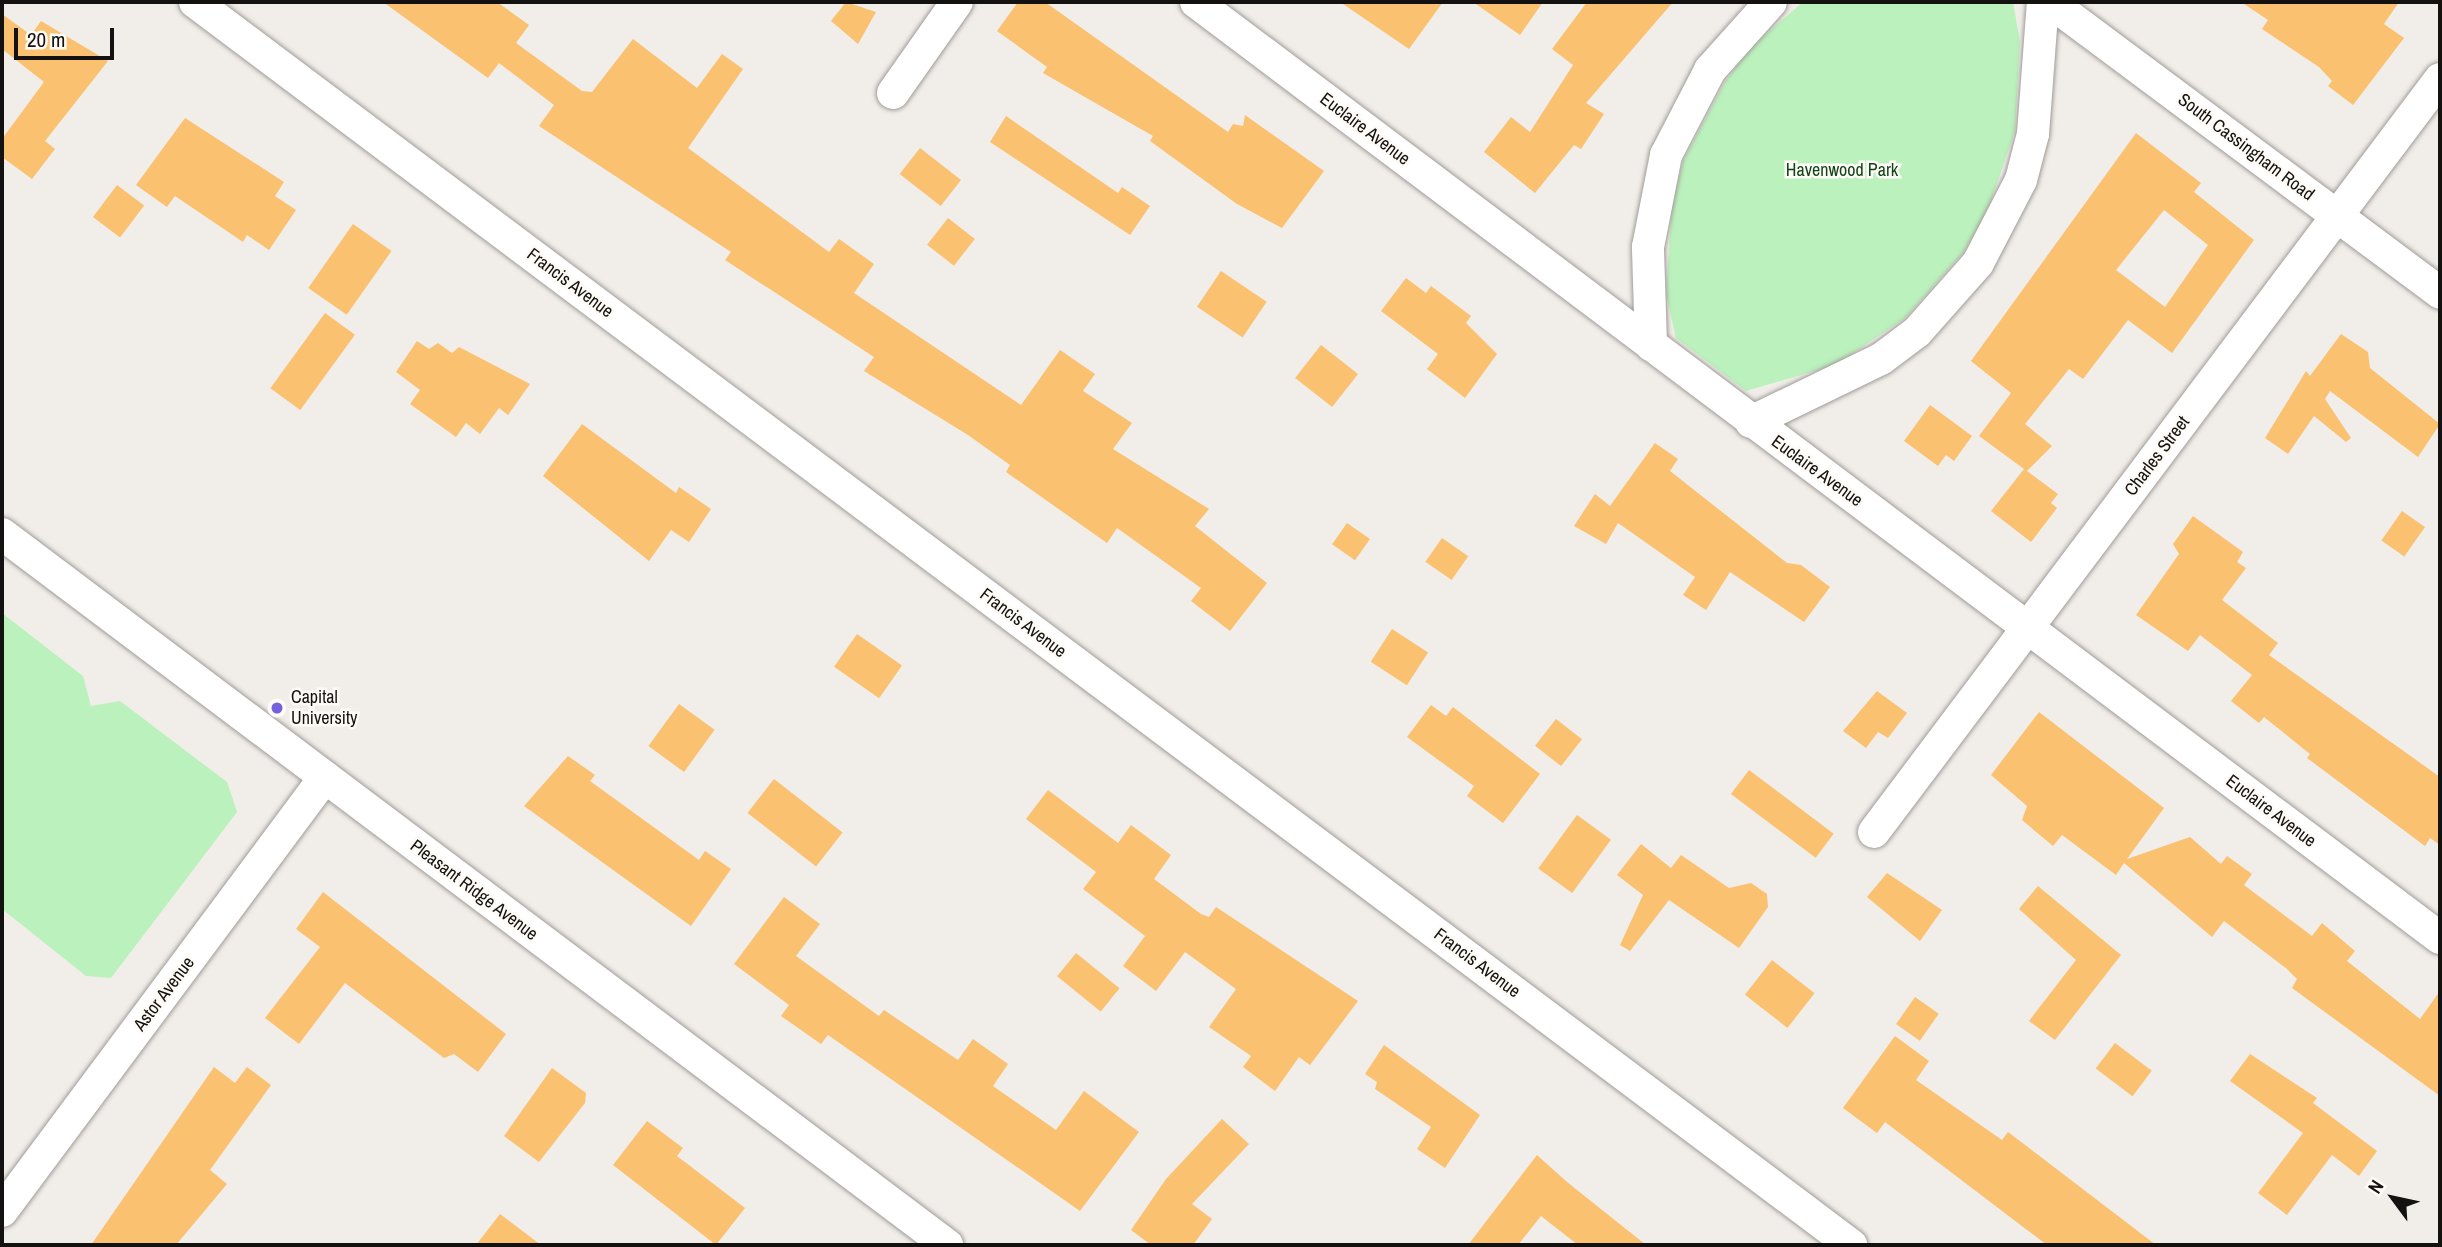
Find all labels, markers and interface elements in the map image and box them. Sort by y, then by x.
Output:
scale bar [18,14,117,58]
text: 20 m [27,25,65,54]
street label: Euclaire Avenue [1315,88,1415,170]
street label: South Cassingham Road [2174,89,2318,205]
park label: Havenwood Park [1786,159,1898,181]
street label: Francis Avenue [522,243,618,323]
street label: Charles Street [2120,412,2194,500]
street label: Euclaire Avenue [1767,431,1867,511]
street label: Francis Avenue [975,583,1071,663]
place label: Capital University [291,687,357,730]
marker: Capital University [269,700,285,716]
street label: Euclaire Avenue [2221,770,2321,852]
street label: Pleasant Ridge Avenue [406,835,542,945]
street label: Francis Avenue [1429,923,1525,1003]
street label: Astor Avenue [129,952,199,1036]
north arrow [2358,1163,2428,1233]
text: N [2361,1175,2389,1198]

